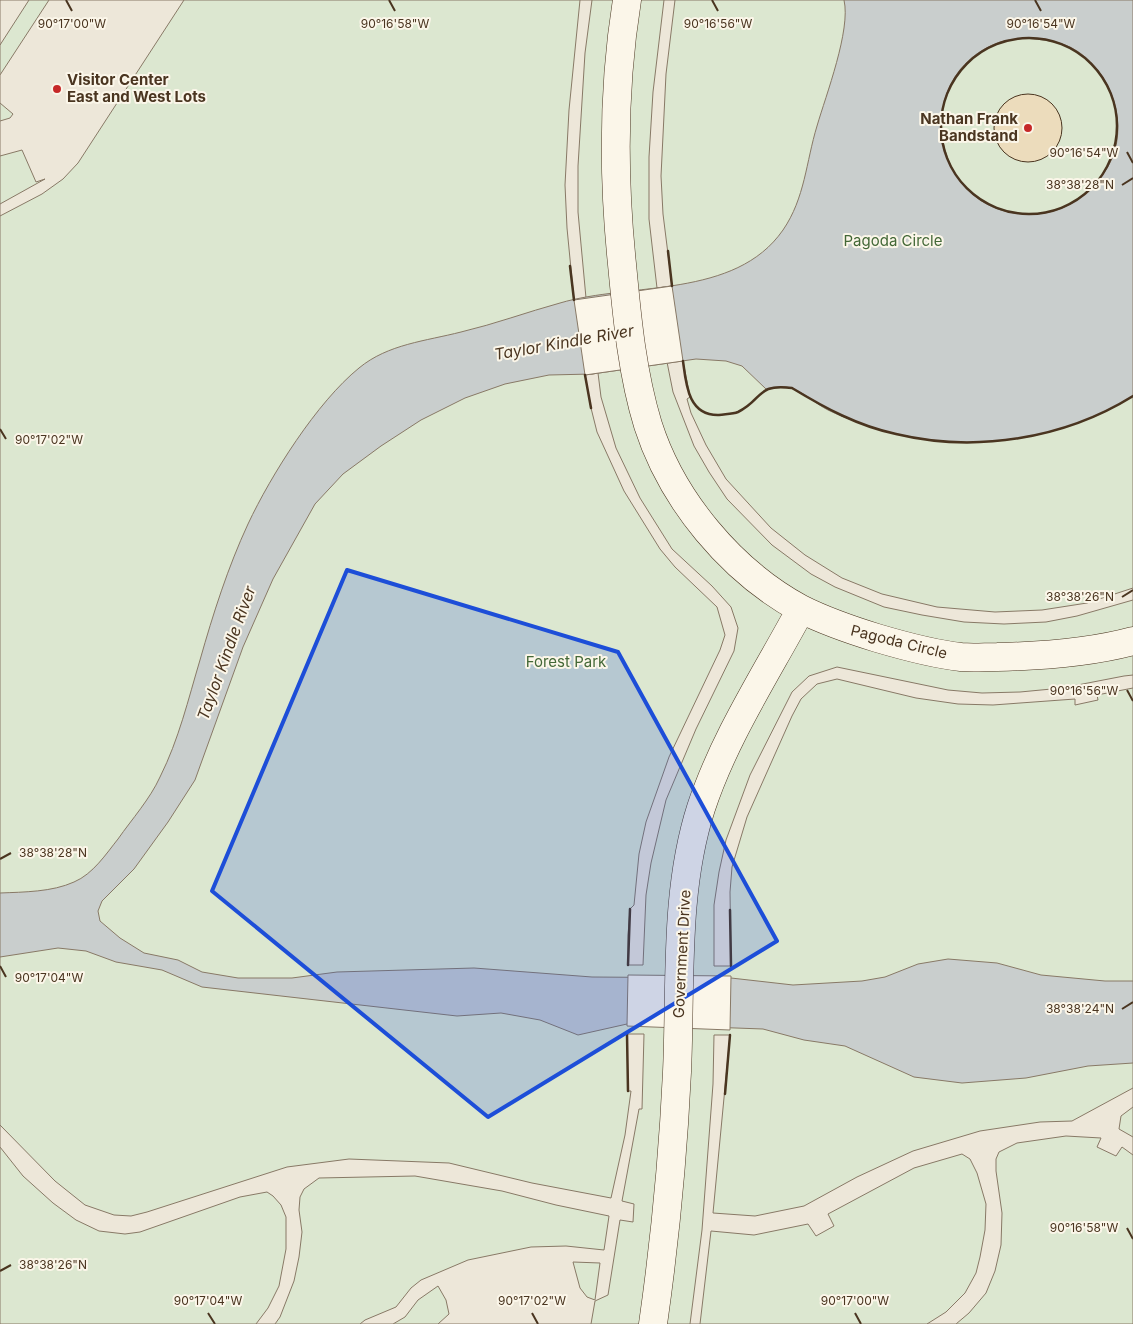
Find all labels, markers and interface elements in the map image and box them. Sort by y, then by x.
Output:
text: 90°17'00"W [38,16,106,31]
text: 90°16'58"W [361,16,429,31]
text: 90°16'56"W [684,16,752,31]
text: 90°16'54"W [1007,16,1076,31]
place label: Visitor Center East and West Lots [67,70,206,106]
marker: Visitor Center East and West Lots [51,83,63,95]
place label: Nathan Frank Bandstand [920,109,1018,145]
marker: Nathan Frank Bandstand [1022,122,1034,134]
text: 90°16'54"W [1050,145,1119,160]
text: 38°38'28"N [1046,177,1114,192]
park label: Pagoda Circle [844,231,942,250]
water label: Taylor Kindle River [493,320,636,364]
text: 90°17'02"W [15,432,83,447]
water label: Taylor Kindle River [192,582,260,723]
text: 38°38'26"N [1046,589,1114,604]
street label: Pagoda Circle [849,620,949,663]
park label: Forest Park [526,652,607,671]
text: 90°16'56"W [1050,683,1118,698]
text: 38°38'28"N [19,845,87,860]
street label: Government Drive [669,889,694,1019]
text: 90°17'04"W [15,970,83,985]
text: 38°38'24"N [1046,1001,1114,1016]
text: 90°16'58"W [1050,1220,1118,1235]
text: 38°38'26"N [19,1257,87,1272]
text: 90°17'04"W [174,1293,242,1308]
text: 90°17'02"W [498,1293,566,1308]
text: 90°17'00"W [821,1293,889,1308]

